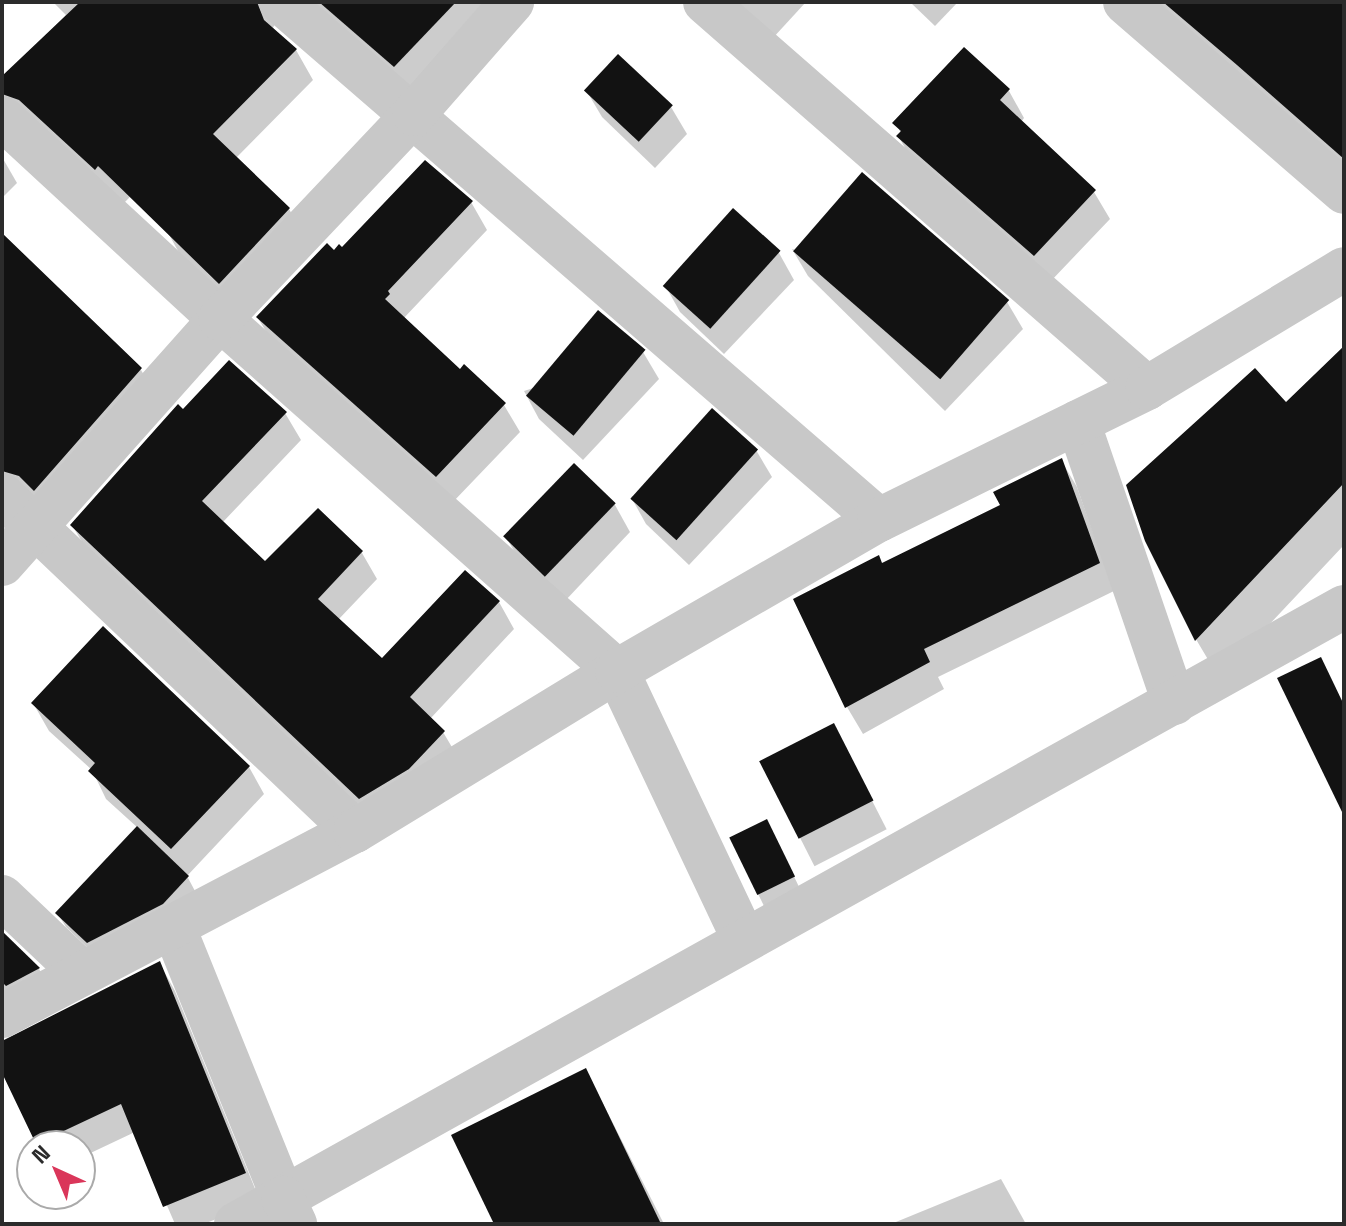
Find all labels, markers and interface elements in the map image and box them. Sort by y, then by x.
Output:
north arrow [16,1130,96,1210]
text: N [26,1139,56,1169]

